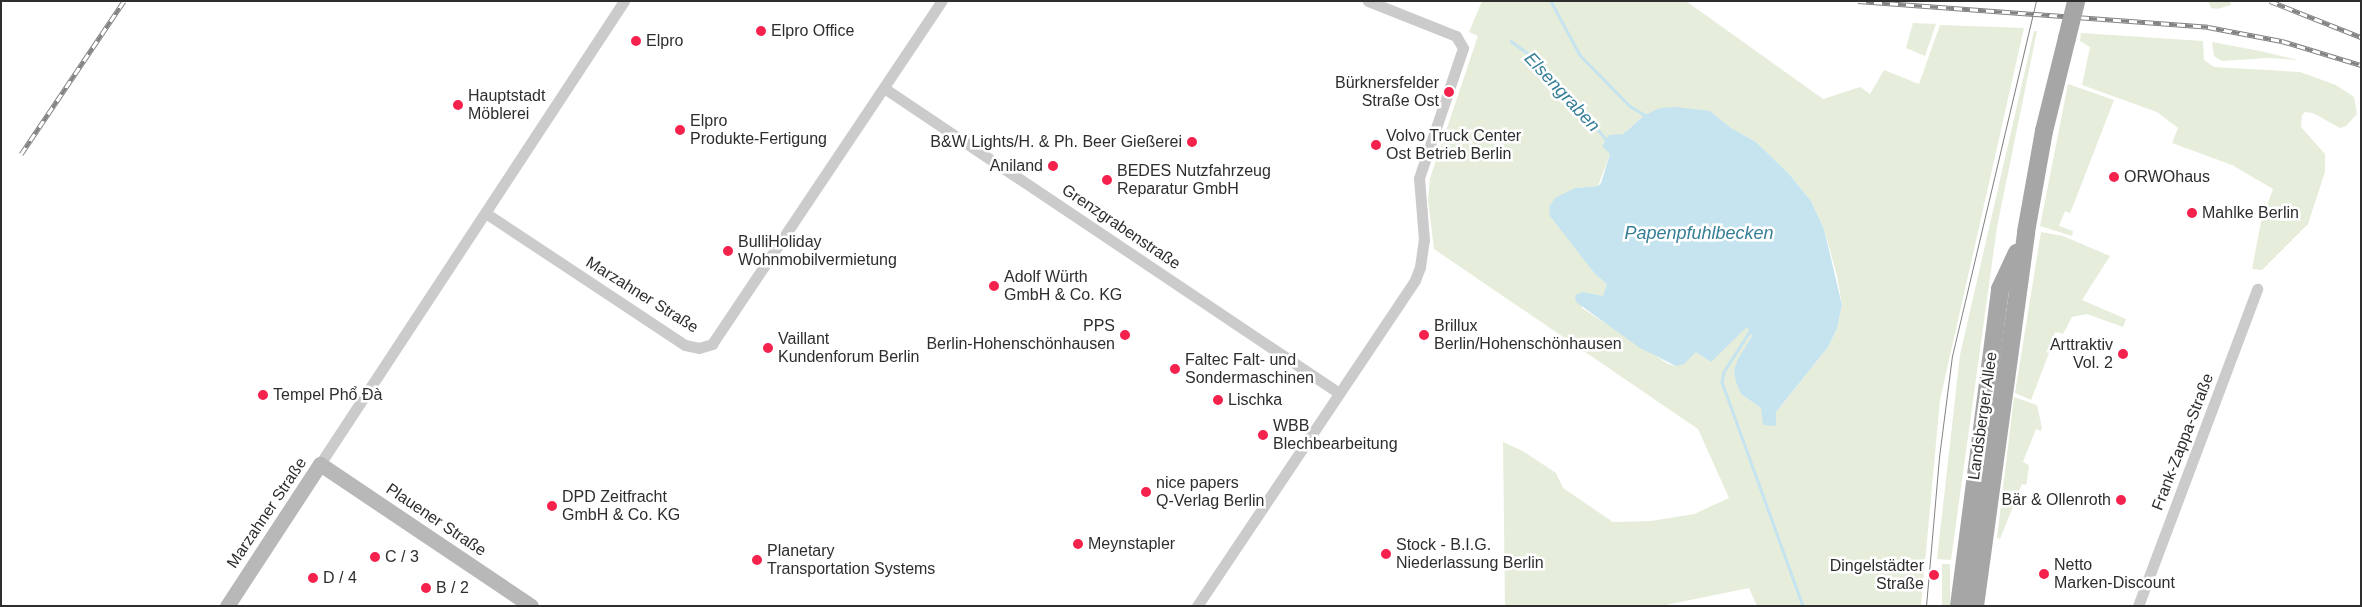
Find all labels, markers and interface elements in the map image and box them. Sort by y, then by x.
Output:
place label: Elpro Office [771,21,854,41]
marker: Elpro Office [755,25,767,37]
place label: Elpro [646,31,683,51]
marker: Elpro [630,35,642,47]
water label: Elsengraben [1520,48,1604,136]
place label: Bürknersfelder Straße Ost [1335,73,1439,111]
place label: Hauptstadt Möblerei [468,86,545,124]
marker: Bürknersfelder Straße Ost [1443,86,1455,98]
marker: Hauptstadt Möblerei [452,99,464,111]
place label: Elpro Produkte-Fertigung [690,111,827,149]
marker: Elpro Produkte-Fertigung [674,124,686,136]
place label: Volvo Truck Center Ost Betrieb Berlin [1386,126,1521,164]
place label: B&W Lights/H. & Ph. Beer Gießerei [930,132,1182,152]
marker: B&W Lights/H. & Ph. Beer Gießerei [1186,136,1198,148]
marker: Volvo Truck Center Ost Betrieb Berlin [1370,139,1382,151]
place label: Aniland [990,156,1043,176]
marker: Aniland [1047,160,1059,172]
place label: BEDES Nutzfahrzeug Reparatur GmbH [1117,161,1271,199]
place label: ORWOhaus [2124,167,2210,187]
marker: ORWOhaus [2108,171,2120,183]
marker: BEDES Nutzfahrzeug Reparatur GmbH [1101,174,1113,186]
street label: Grenzgrabenstraße [1058,180,1184,274]
place label: Mahlke Berlin [2202,203,2299,223]
marker: Mahlke Berlin [2186,207,2198,219]
water label: Papenpfuhlbecken [1624,222,1774,244]
place label: BulliHoliday Wohnmobilvermietung [738,232,897,270]
marker: BulliHoliday Wohnmobilvermietung [722,245,734,257]
street label: Marzahner Straße [582,253,702,337]
place label: Adolf Würth GmbH & Co. KG [1004,267,1122,305]
marker: Adolf Würth GmbH & Co. KG [988,280,1000,292]
place label: PPS Berlin-Hohenschönhausen [926,316,1115,354]
place label: Brillux Berlin/Hohenschönhausen [1434,316,1622,354]
place label: Vaillant Kundenforum Berlin [778,329,919,367]
marker: PPS Berlin-Hohenschönhausen [1119,329,1131,341]
marker: Brillux Berlin/Hohenschönhausen [1418,329,1430,341]
place label: Arttraktiv Vol. 2 [2050,335,2113,373]
marker: Vaillant Kundenforum Berlin [762,342,774,354]
marker: Arttraktiv Vol. 2 [2117,348,2129,360]
place label: Faltec Falt- und Sondermaschinen [1185,350,1314,388]
street label: Landsberger Allee [1964,350,2002,482]
marker: Faltec Falt- und Sondermaschinen [1169,363,1181,375]
street label: Frank-Zappa-Straße [2148,371,2218,513]
place label: Tempel Phổ Đà [273,385,382,405]
marker: Tempel Phổ Đà [257,389,269,401]
place label: Lischka [1228,390,1282,410]
marker: Lischka [1212,394,1224,406]
place label: WBB Blechbearbeitung [1273,416,1398,454]
marker: WBB Blechbearbeitung [1257,429,1269,441]
street label: Marzahner Straße [223,454,311,572]
place label: nice papers Q-Verlag Berlin [1156,473,1264,511]
street label: Plauener Straße [382,479,490,561]
marker: nice papers Q-Verlag Berlin [1140,486,1152,498]
place label: DPD Zeitfracht GmbH & Co. KG [562,487,680,525]
place label: Bär & Ollenroth [2002,490,2111,510]
marker: Bär & Ollenroth [2115,494,2127,506]
marker: DPD Zeitfracht GmbH & Co. KG [546,500,558,512]
place label: Meynstapler [1088,534,1175,554]
place label: Stock - B.I.G. Niederlassung Berlin [1396,535,1544,573]
marker: Meynstapler [1072,538,1084,550]
place label: Planetary Transportation Systems [767,541,935,579]
place label: C / 3 [385,547,419,567]
marker: Stock - B.I.G. Niederlassung Berlin [1380,548,1392,560]
marker: C / 3 [369,551,381,563]
marker: Planetary Transportation Systems [751,554,763,566]
place label: Netto Marken-Discount [2054,555,2175,593]
place label: Dingelstädter Straße [1830,556,1924,594]
place label: D / 4 [323,568,357,588]
marker: Netto Marken-Discount [2038,568,2050,580]
marker: Dingelstädter Straße [1928,569,1940,581]
marker: D / 4 [307,572,319,584]
place label: B / 2 [436,578,469,598]
marker: B / 2 [420,582,432,594]

